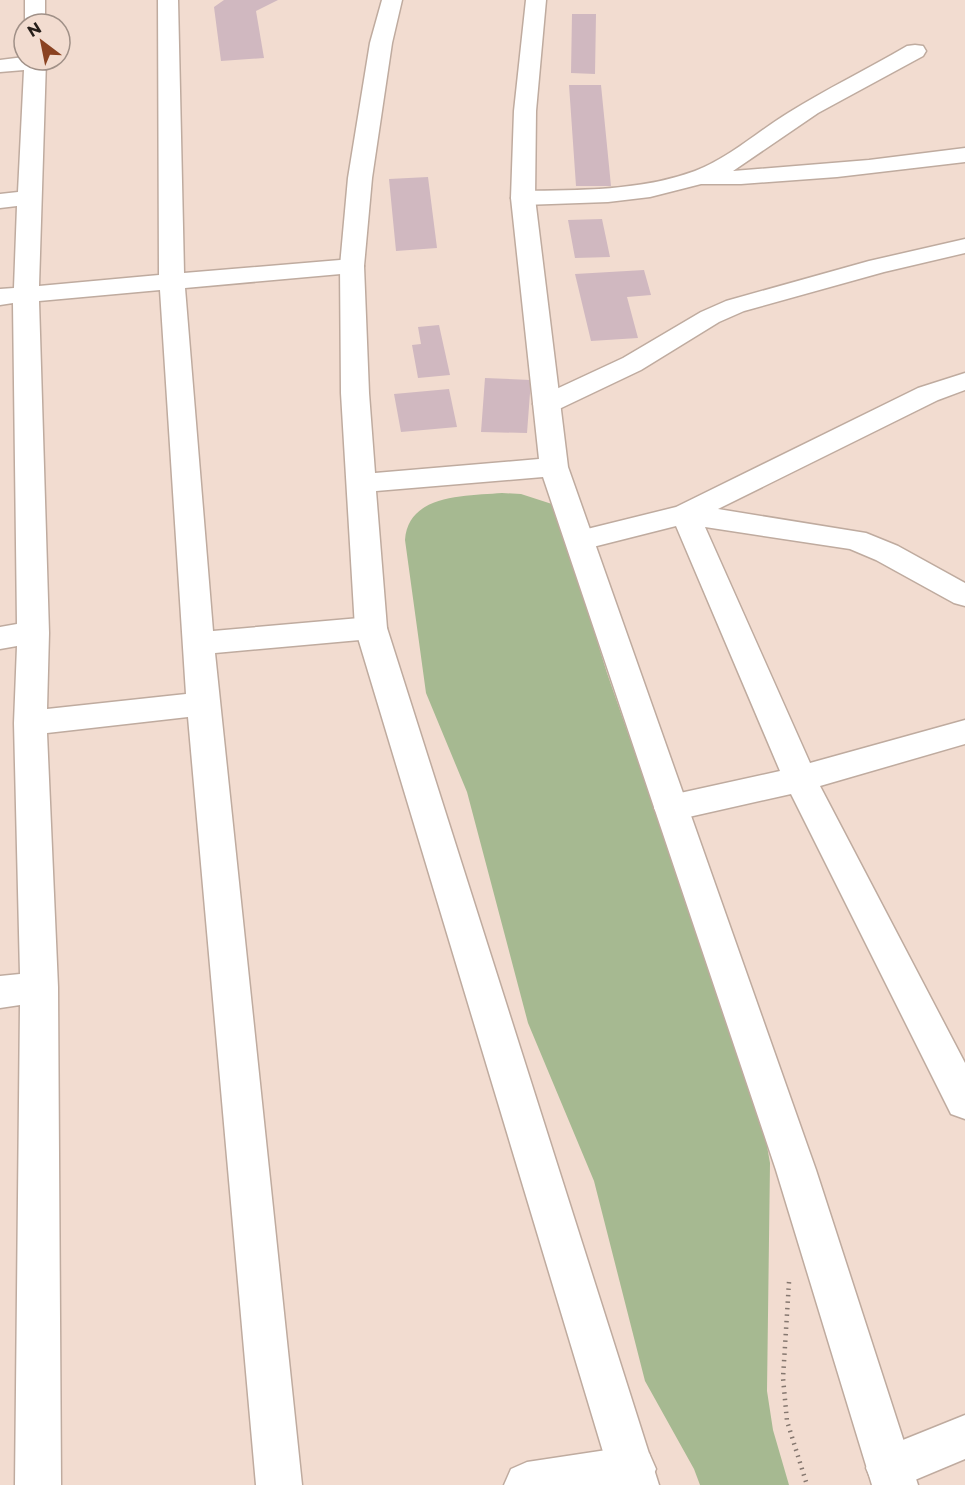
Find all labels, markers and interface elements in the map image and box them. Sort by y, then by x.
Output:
north arrow [12,12,72,72]
text: N [24,18,45,41]

